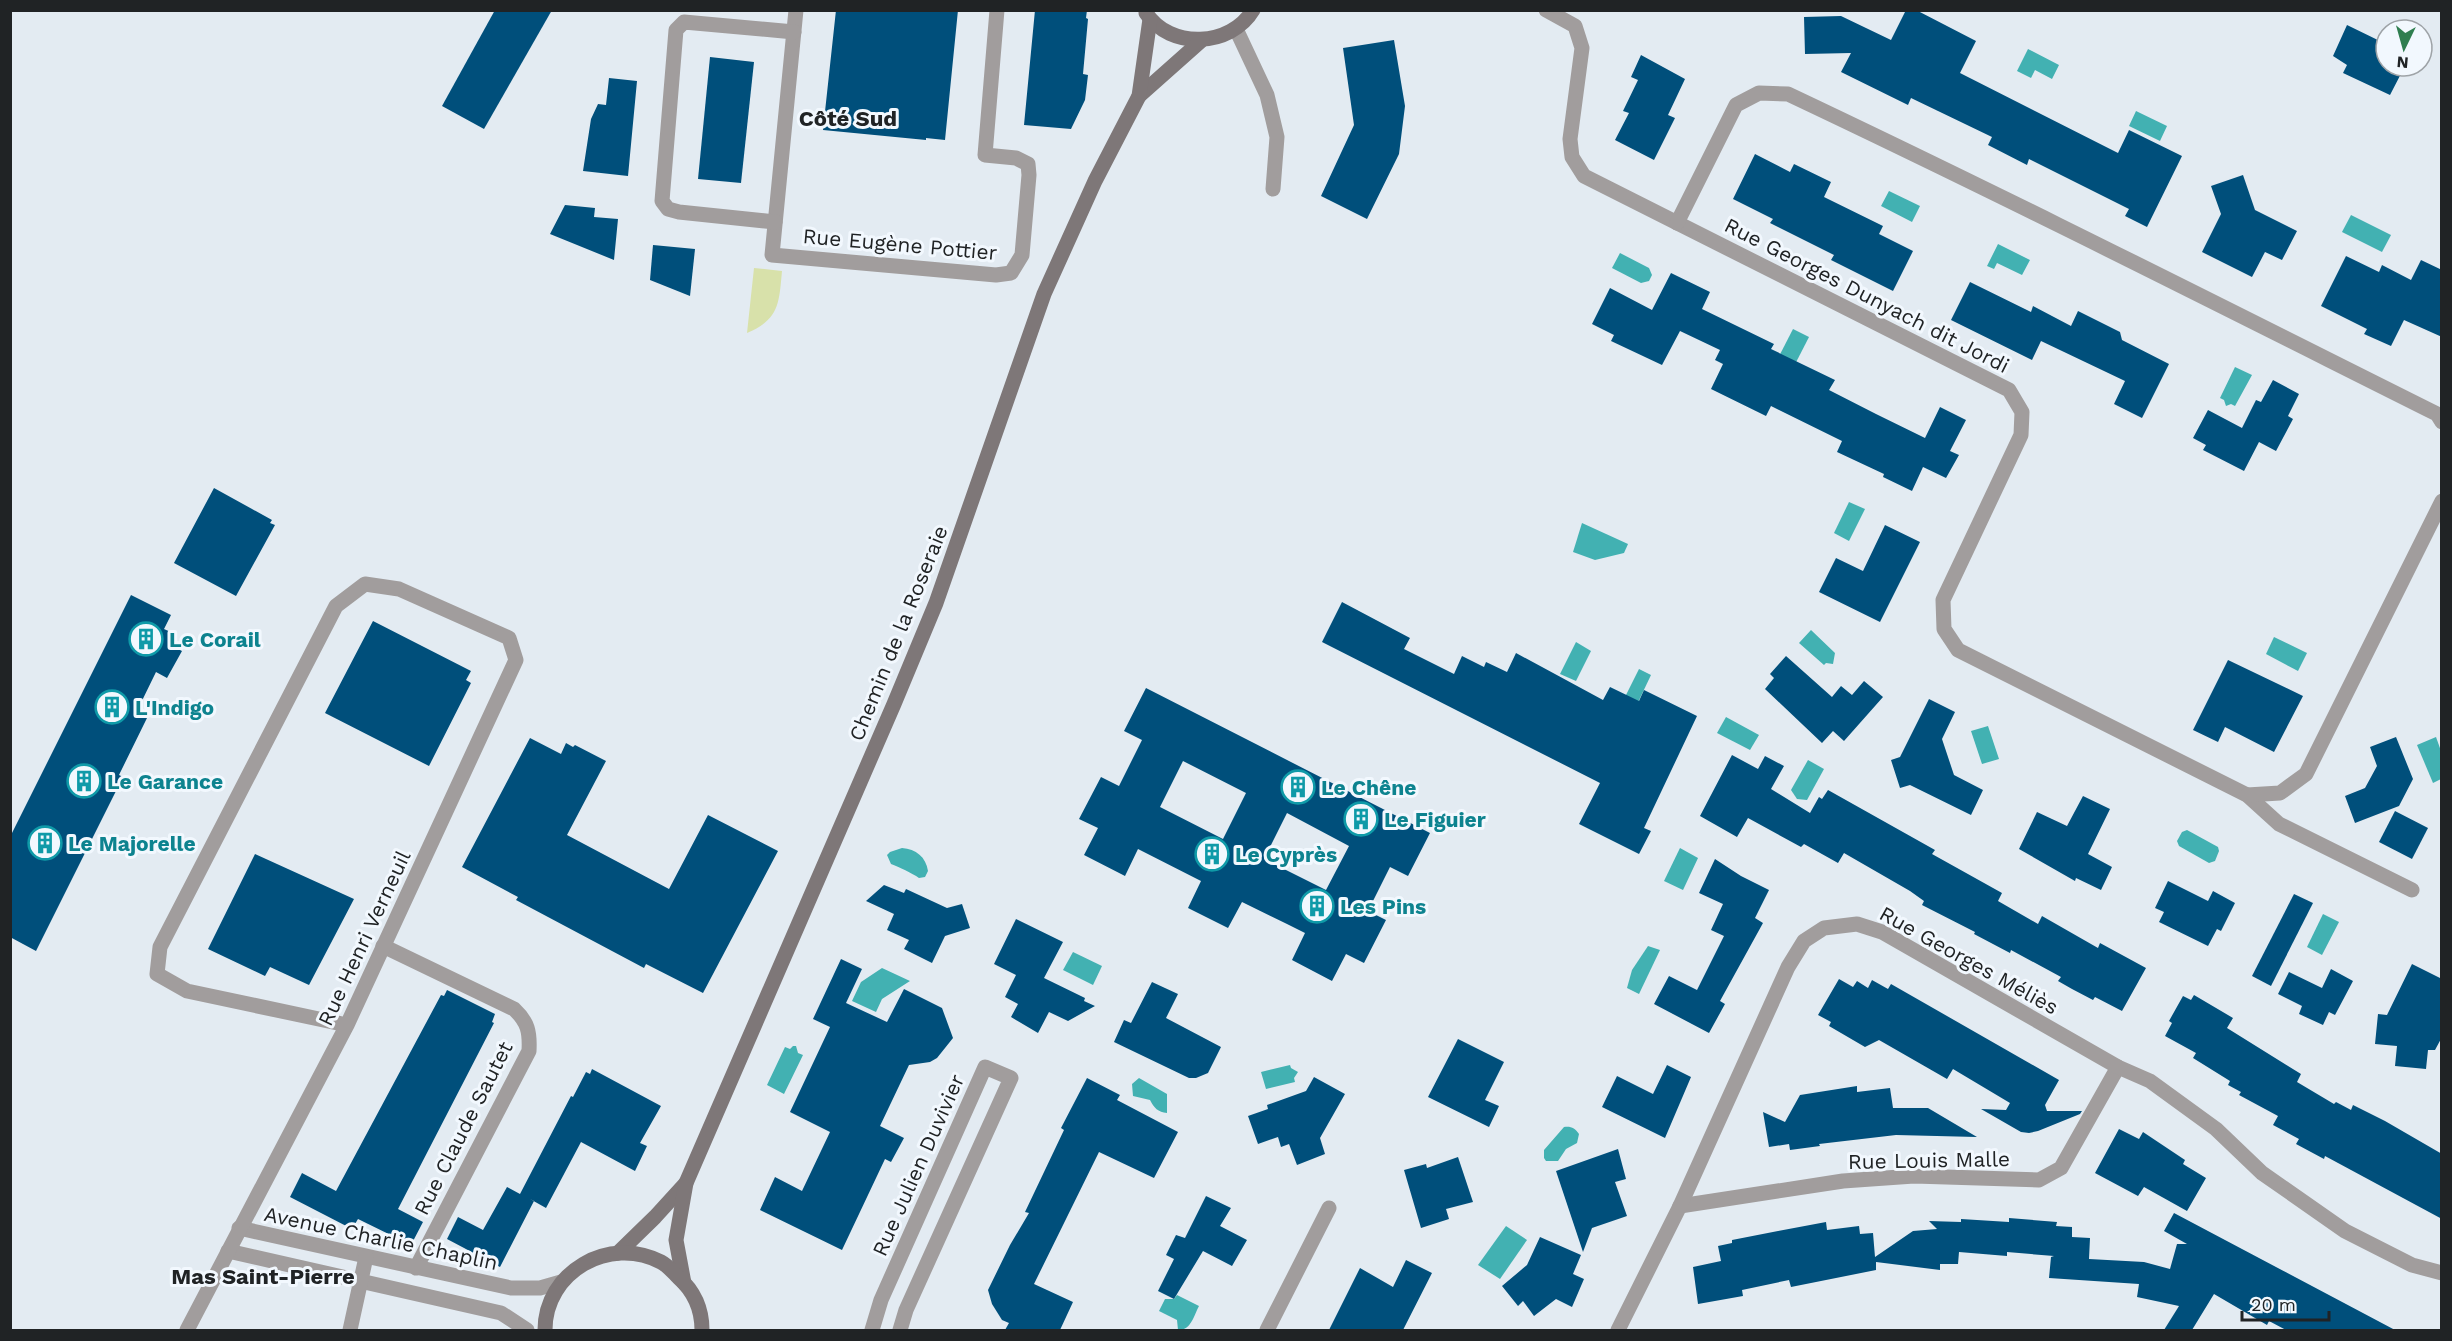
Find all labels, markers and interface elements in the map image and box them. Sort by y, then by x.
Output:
north arrow [2374,18,2434,78]
text: N [2396,52,2409,72]
district label: Côté Sud [799,106,897,131]
street label: Rue Georges Dunyach dit Jordi [1720,212,2014,378]
street label: Rue Eugène Pottier [802,223,999,265]
street label: Chemin de la Roseraie [843,522,953,744]
building icon: Le Corail [128,621,164,657]
place label: Le Corail [169,627,261,652]
building icon: L'Indigo [94,689,130,725]
place label: L'Indigo [135,695,214,720]
building icon: Le Garance [66,763,102,799]
place label: Le Garance [107,769,223,794]
building icon: Le Chêne [1280,769,1316,805]
place label: Le Chêne [1321,775,1416,800]
building icon: Le Figuier [1343,801,1379,837]
place label: Le Figuier [1384,807,1486,832]
building icon: Le Majorelle [27,825,63,861]
place label: Le Majorelle [68,831,196,856]
building icon: Le Cyprès [1194,836,1230,872]
place label: Le Cyprès [1235,842,1337,867]
street label: Rue Henri Verneuil [312,846,416,1030]
building icon: Les Pins [1299,888,1335,924]
place label: Les Pins [1340,894,1426,919]
street label: Rue Georges Méliès [1875,900,2063,1020]
street label: Rue Claude Sautet [408,1037,518,1219]
street label: Rue Julien Duvivier [867,1070,969,1260]
street label: Rue Louis Malle [1848,1146,2010,1174]
street label: Avenue Charlie Chaplin [262,1201,500,1275]
district label: Mas Saint-Pierre [171,1264,355,1289]
scale bar [2242,1284,2329,1322]
text: 20 m [2251,1294,2296,1315]

